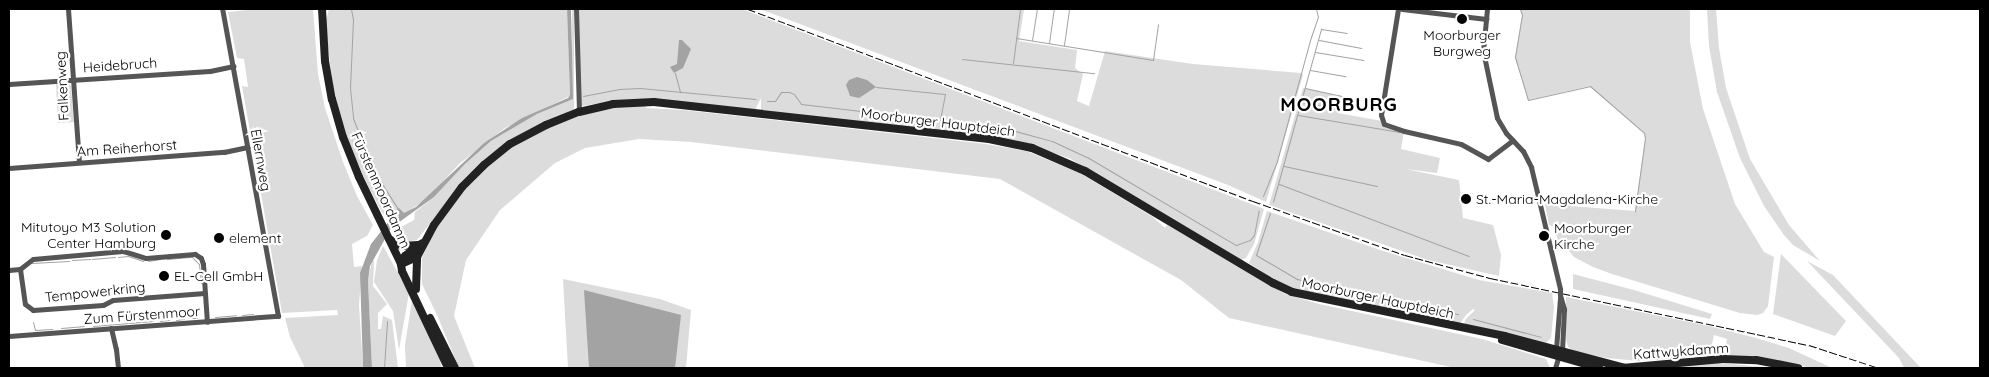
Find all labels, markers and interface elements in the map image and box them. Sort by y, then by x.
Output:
marker: Moorburger Burgweg [1456,13,1468,25]
place label: Moorburger Burgweg [1423,27,1501,59]
street label: Falkenweg [52,51,72,121]
street label: Heidebruch [82,54,158,76]
district label: MOORBURG [1279,94,1399,116]
street label: Moorburger Hauptdeich [860,104,1016,140]
street label: Ellernweg [247,128,275,192]
street label: Fürstenmoordamm [348,129,414,251]
street label: Am Reiherhorst [76,136,178,160]
place label: St.-Maria-Magdalena-Kirche [1476,191,1658,207]
marker: St.-Maria-Magdalena-Kirche [1460,193,1472,205]
place label: Mitutoyo M3 Solution Center Hamburg [21,219,156,252]
place label: Moorburger Kirche [1554,220,1631,252]
marker: Mitutoyo M3 Solution Center Hamburg [160,229,172,241]
place label: element [229,230,281,246]
marker: Moorburger Kirche [1538,230,1550,242]
marker: element [213,232,225,244]
place label: EL-Cell GmbH [174,268,263,284]
marker: EL-Cell GmbH [158,270,170,282]
street label: Moorburger Hauptdeich [1300,274,1456,322]
street label: Tempowerkring [44,278,146,306]
street label: Zum Fürstenmoor [83,303,201,327]
street label: Kattwykdamm [1632,339,1730,363]

